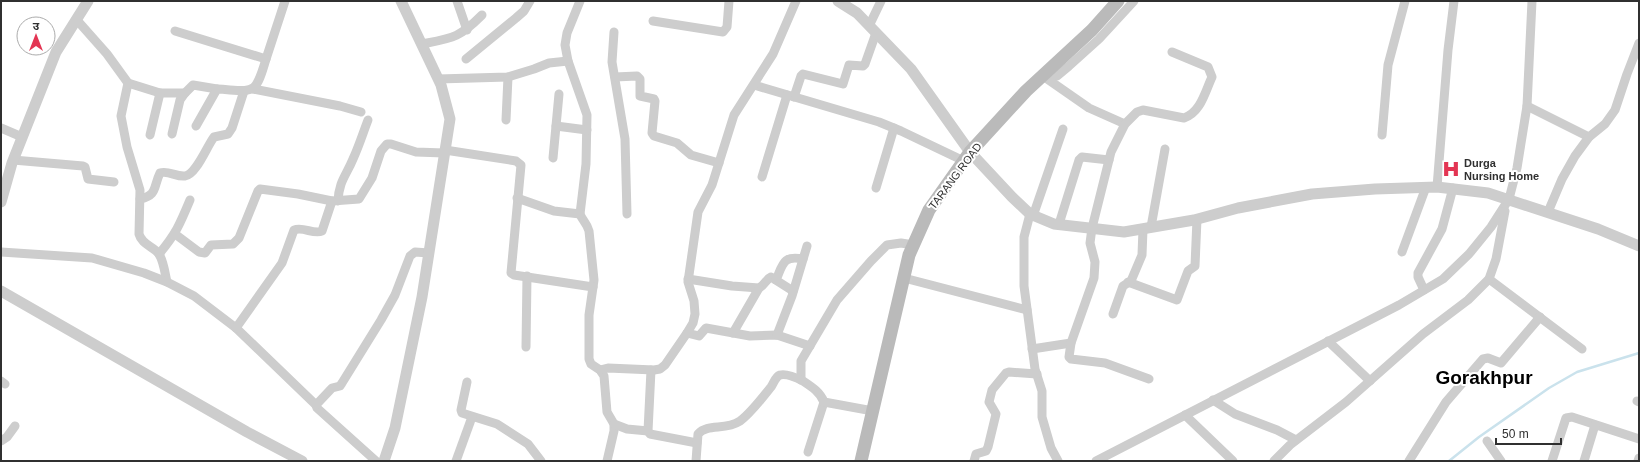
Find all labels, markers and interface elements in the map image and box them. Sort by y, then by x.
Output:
north arrow [16,16,56,56]
text: उ [33,20,40,32]
street label: TARANG ROAD [926,140,984,212]
place label: Durga Nursing Home [1464,157,1539,182]
hospital icon: Durga Nursing Home [1441,159,1461,179]
district label: Gorakhpur [1435,367,1533,388]
scale bar [1496,420,1561,446]
text: 50 m [1502,427,1529,441]

